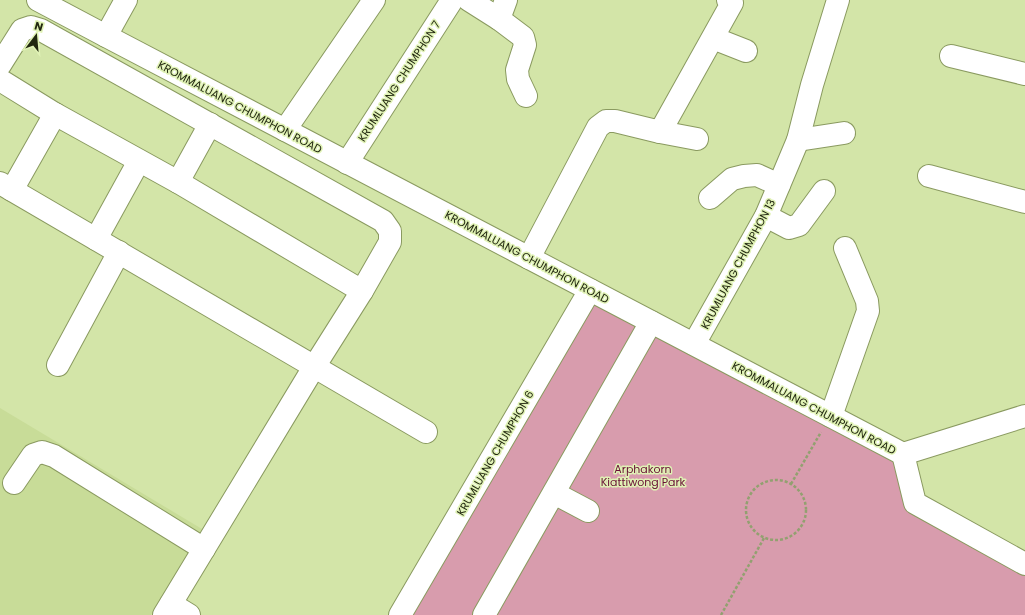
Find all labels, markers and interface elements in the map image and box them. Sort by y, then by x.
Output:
north arrow [16,16,56,56]
street label: KRUMLUANG CHUMPHON 7 [354,17,444,145]
text: N [33,18,45,35]
street label: KROMMALUANG CHUMPHON ROAD [155,57,325,157]
street label: KRUMLUANG CHUMPHON 13 [697,196,779,332]
street label: KROMMALUANG CHUMPHON ROAD [442,207,612,307]
street label: KROMMALUANG CHUMPHON ROAD [729,358,899,458]
street label: KRUMLUANG CHUMPHON 6 [453,387,538,519]
park label: Arphakorn Kiattiwong Park [601,461,686,490]

